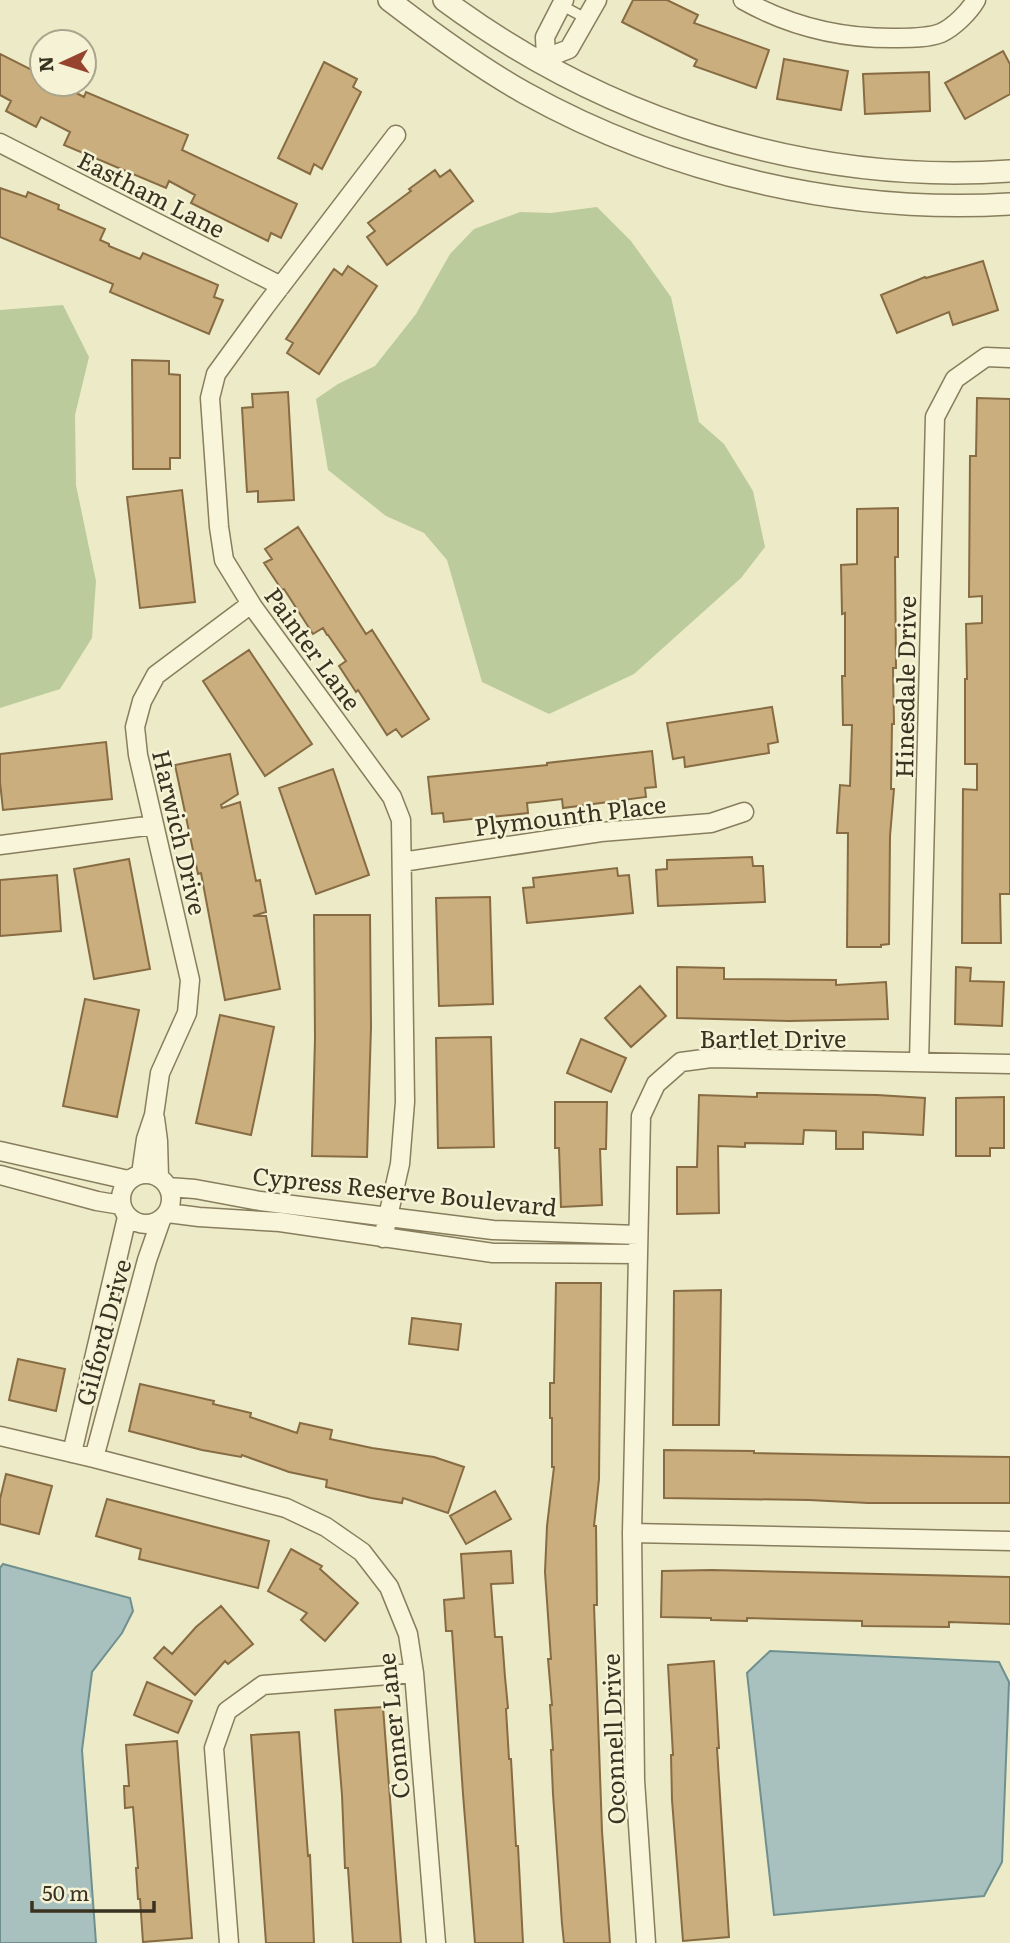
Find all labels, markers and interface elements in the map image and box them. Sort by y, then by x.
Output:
north arrow [28,28,98,98]
text: N [31,55,60,73]
street label: Eastham Lane [72,141,232,245]
street label: Painter Lane [257,579,371,717]
street label: Hinesdale Drive [885,595,923,779]
street label: Harwich Drive [145,746,217,918]
street label: Plymounth Place [472,785,668,843]
street label: Bartlet Drive [699,1020,847,1055]
street label: Cypress Reserve Boulevard [251,1157,559,1223]
street label: Gilford Drive [66,1255,138,1409]
street label: Conner Lane [367,1651,417,1801]
street label: Oconnell Drive [592,1653,632,1825]
scale bar [32,1870,154,1914]
text: 50 m [42,1876,89,1907]

